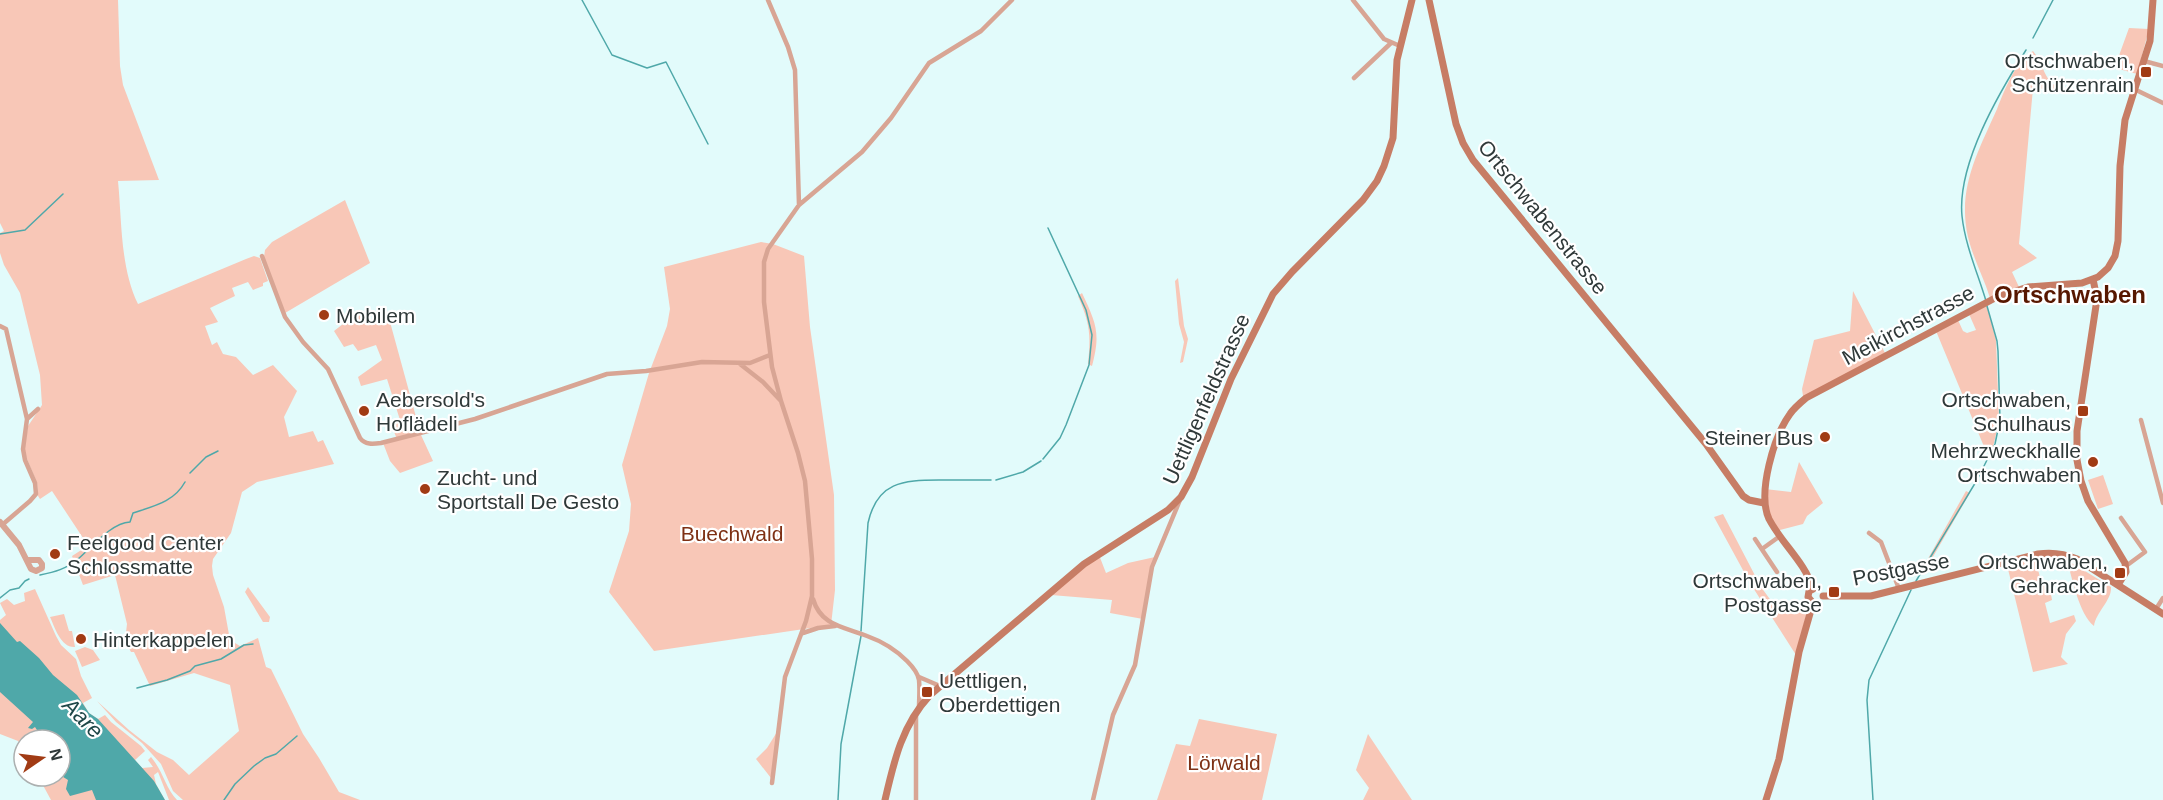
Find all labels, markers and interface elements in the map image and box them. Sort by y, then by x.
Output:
place label: Ortschwaben, Schützenrain [2004,49,2134,96]
marker: Ortschwaben, Schützenrain [2139,65,2153,79]
street label: Ortschwabenstrasse [1474,135,1612,299]
street label: Meikirchstrasse [1838,281,1978,369]
district label: Ortschwaben [1994,281,2146,308]
place label: Mobilem [336,304,415,327]
marker: Mobilem [317,308,331,322]
street label: Uettligenfeldstrasse [1158,310,1254,488]
place label: Aebersold's Hoflädeli [376,388,485,435]
place label: Ortschwaben, Schulhaus [1941,388,2071,435]
marker: Aebersold's Hoflädeli [357,404,371,418]
marker: Ortschwaben, Schulhaus [2076,404,2090,418]
place label: Steiner Bus [1704,426,1813,449]
marker: Steiner Bus [1818,430,1832,444]
place label: Mehrzweckhalle Ortschwaben [1930,439,2081,486]
marker: Mehrzweckhalle Ortschwaben [2086,455,2100,469]
place label: Zucht- und Sportstall De Gesto [437,466,619,513]
marker: Zucht- und Sportstall De Gesto [418,482,432,496]
park label: Buechwald [681,522,783,545]
place label: Feelgood Center Schlossmatte [67,531,223,578]
marker: Feelgood Center Schlossmatte [48,547,62,561]
street label: Postgasse [1851,548,1951,590]
place label: Ortschwaben, Gehracker [1978,550,2108,597]
marker: Ortschwaben, Gehracker [2113,566,2127,580]
place label: Ortschwaben, Postgasse [1692,569,1822,616]
marker: Ortschwaben, Postgasse [1827,585,1841,599]
place label: Hinterkappelen [93,628,234,651]
marker: Hinterkappelen [74,632,88,646]
place label: Uettligen, Oberdettigen [939,669,1060,716]
marker: Uettligen, Oberdettigen [920,685,934,699]
water label: Aare [56,691,108,743]
north arrow [12,728,72,788]
text: N [46,747,66,762]
park label: Lörwald [1187,751,1261,774]

